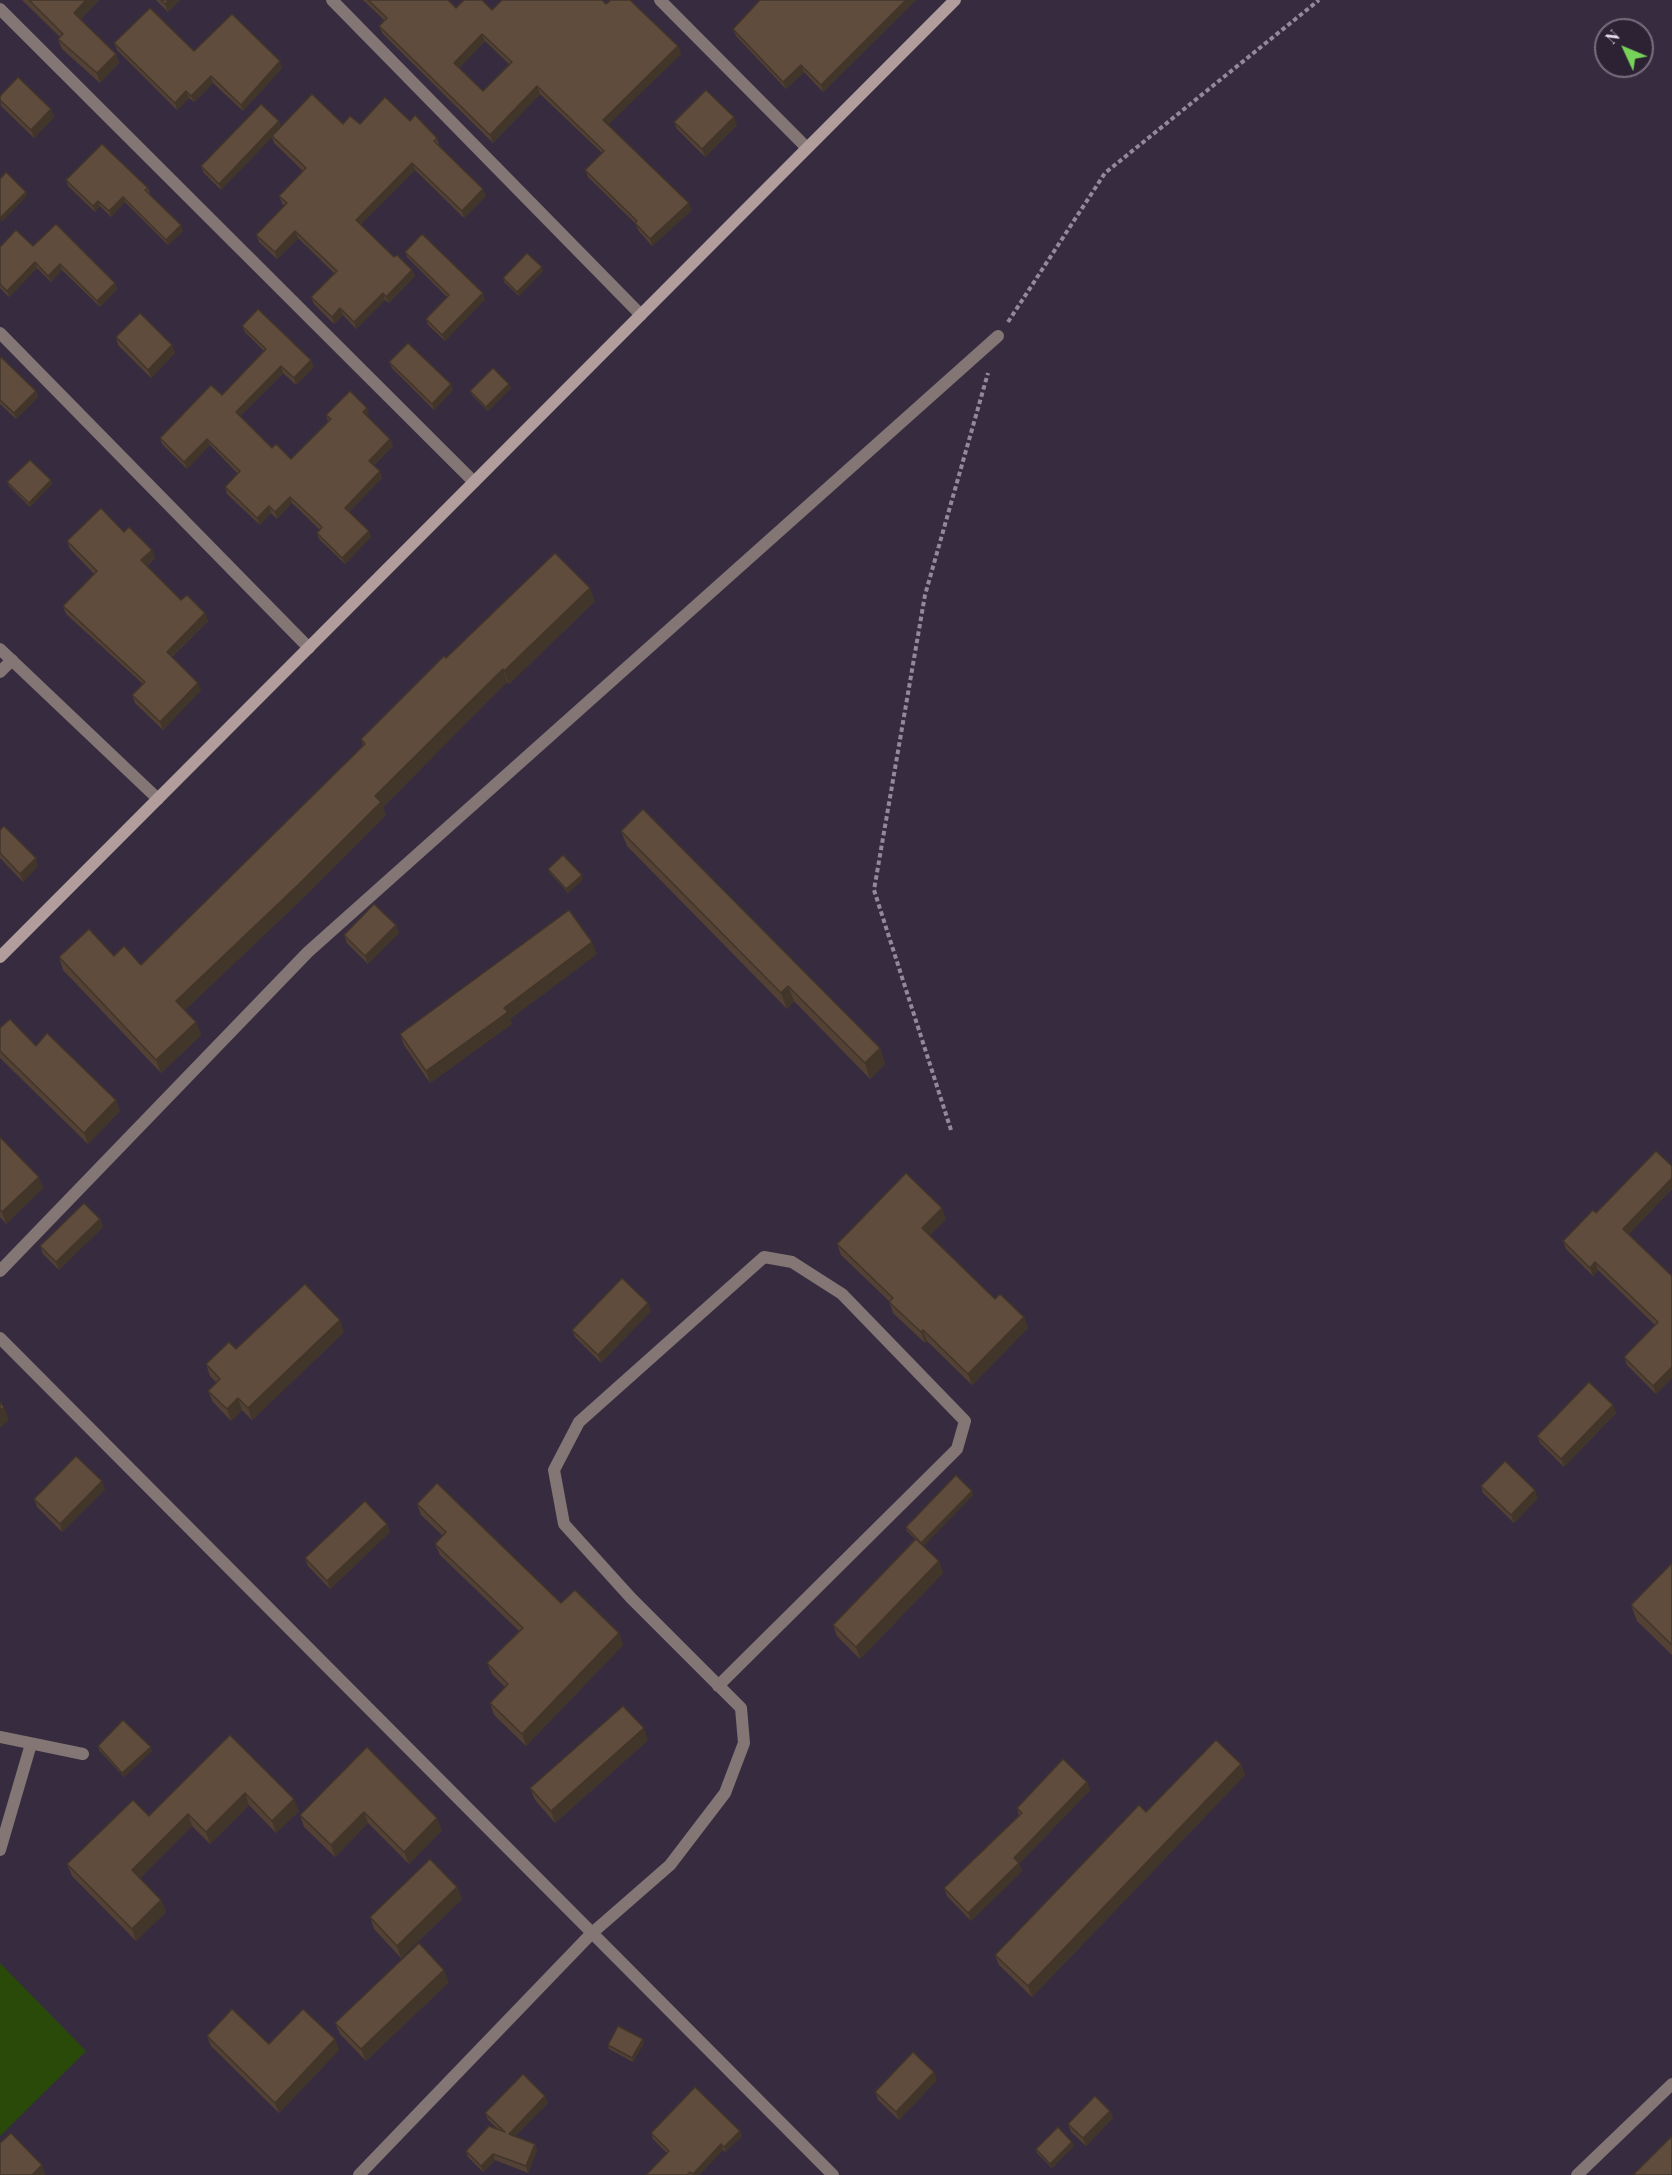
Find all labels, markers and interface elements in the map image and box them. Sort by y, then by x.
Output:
north arrow [1594,18,1654,78]
text: N [1601,25,1624,48]

